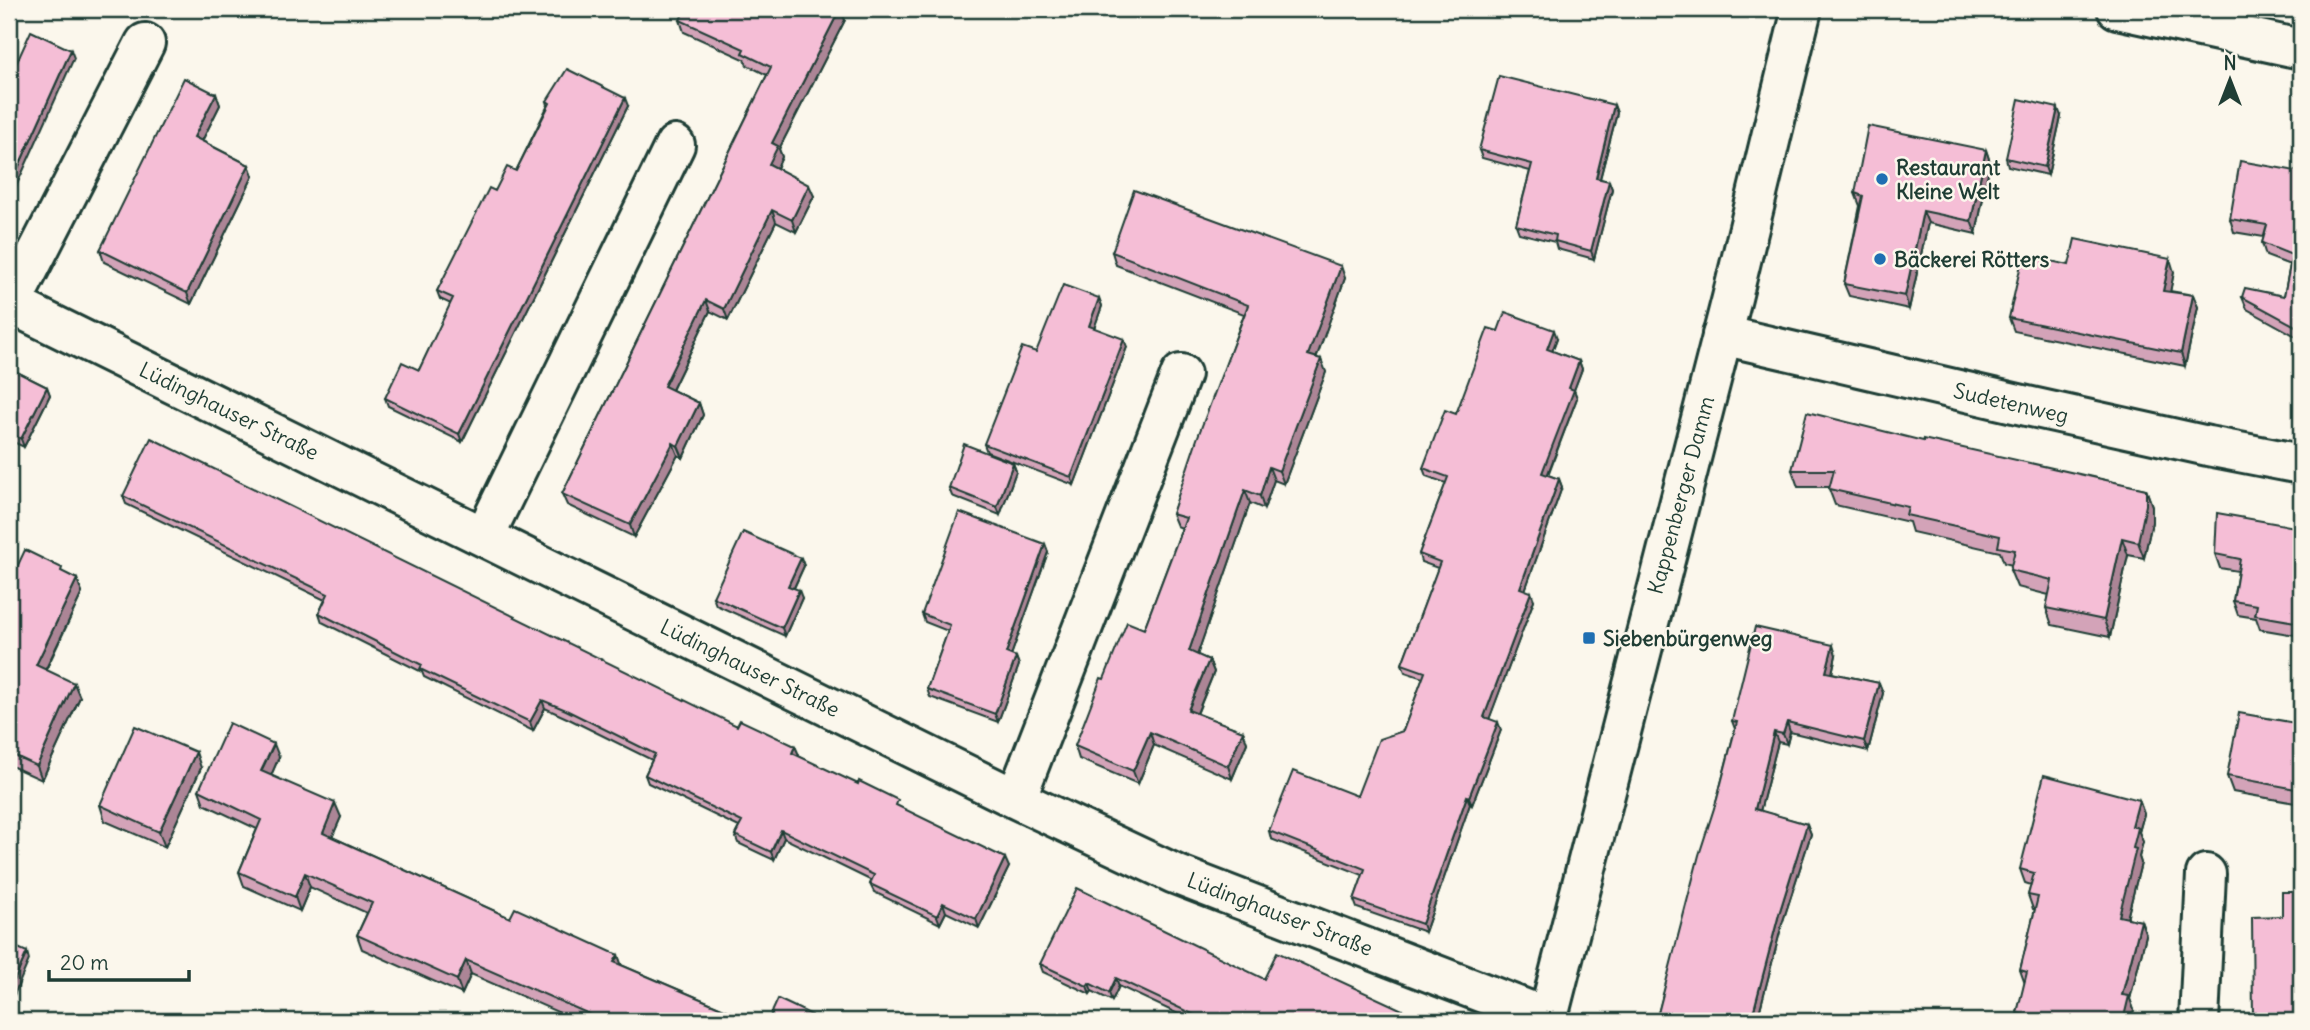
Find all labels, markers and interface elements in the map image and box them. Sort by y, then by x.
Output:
north arrow [2194,46,2264,116]
text: N [2223,51,2237,75]
place label: Restaurant Kleine Welt [1896,154,2001,205]
marker: Restaurant Kleine Welt [1874,171,1890,187]
place label: Bäckerei Rötters [1894,246,2050,273]
marker: Bäckerei Rötters [1872,251,1888,267]
street label: Lüdinghauser Straße [135,356,323,466]
street label: Sudetenweg [1951,377,2071,429]
street label: Kappenberger Damm [1642,393,1720,597]
street label: Lüdinghauser Straße [656,613,844,723]
place label: Siebenbürgenweg [1603,625,1773,652]
marker: Siebenbürgenweg [1581,630,1597,646]
street label: Lüdinghauser Straße [1183,866,1377,962]
scale bar [49,939,189,983]
text: 20 m [60,949,109,976]

